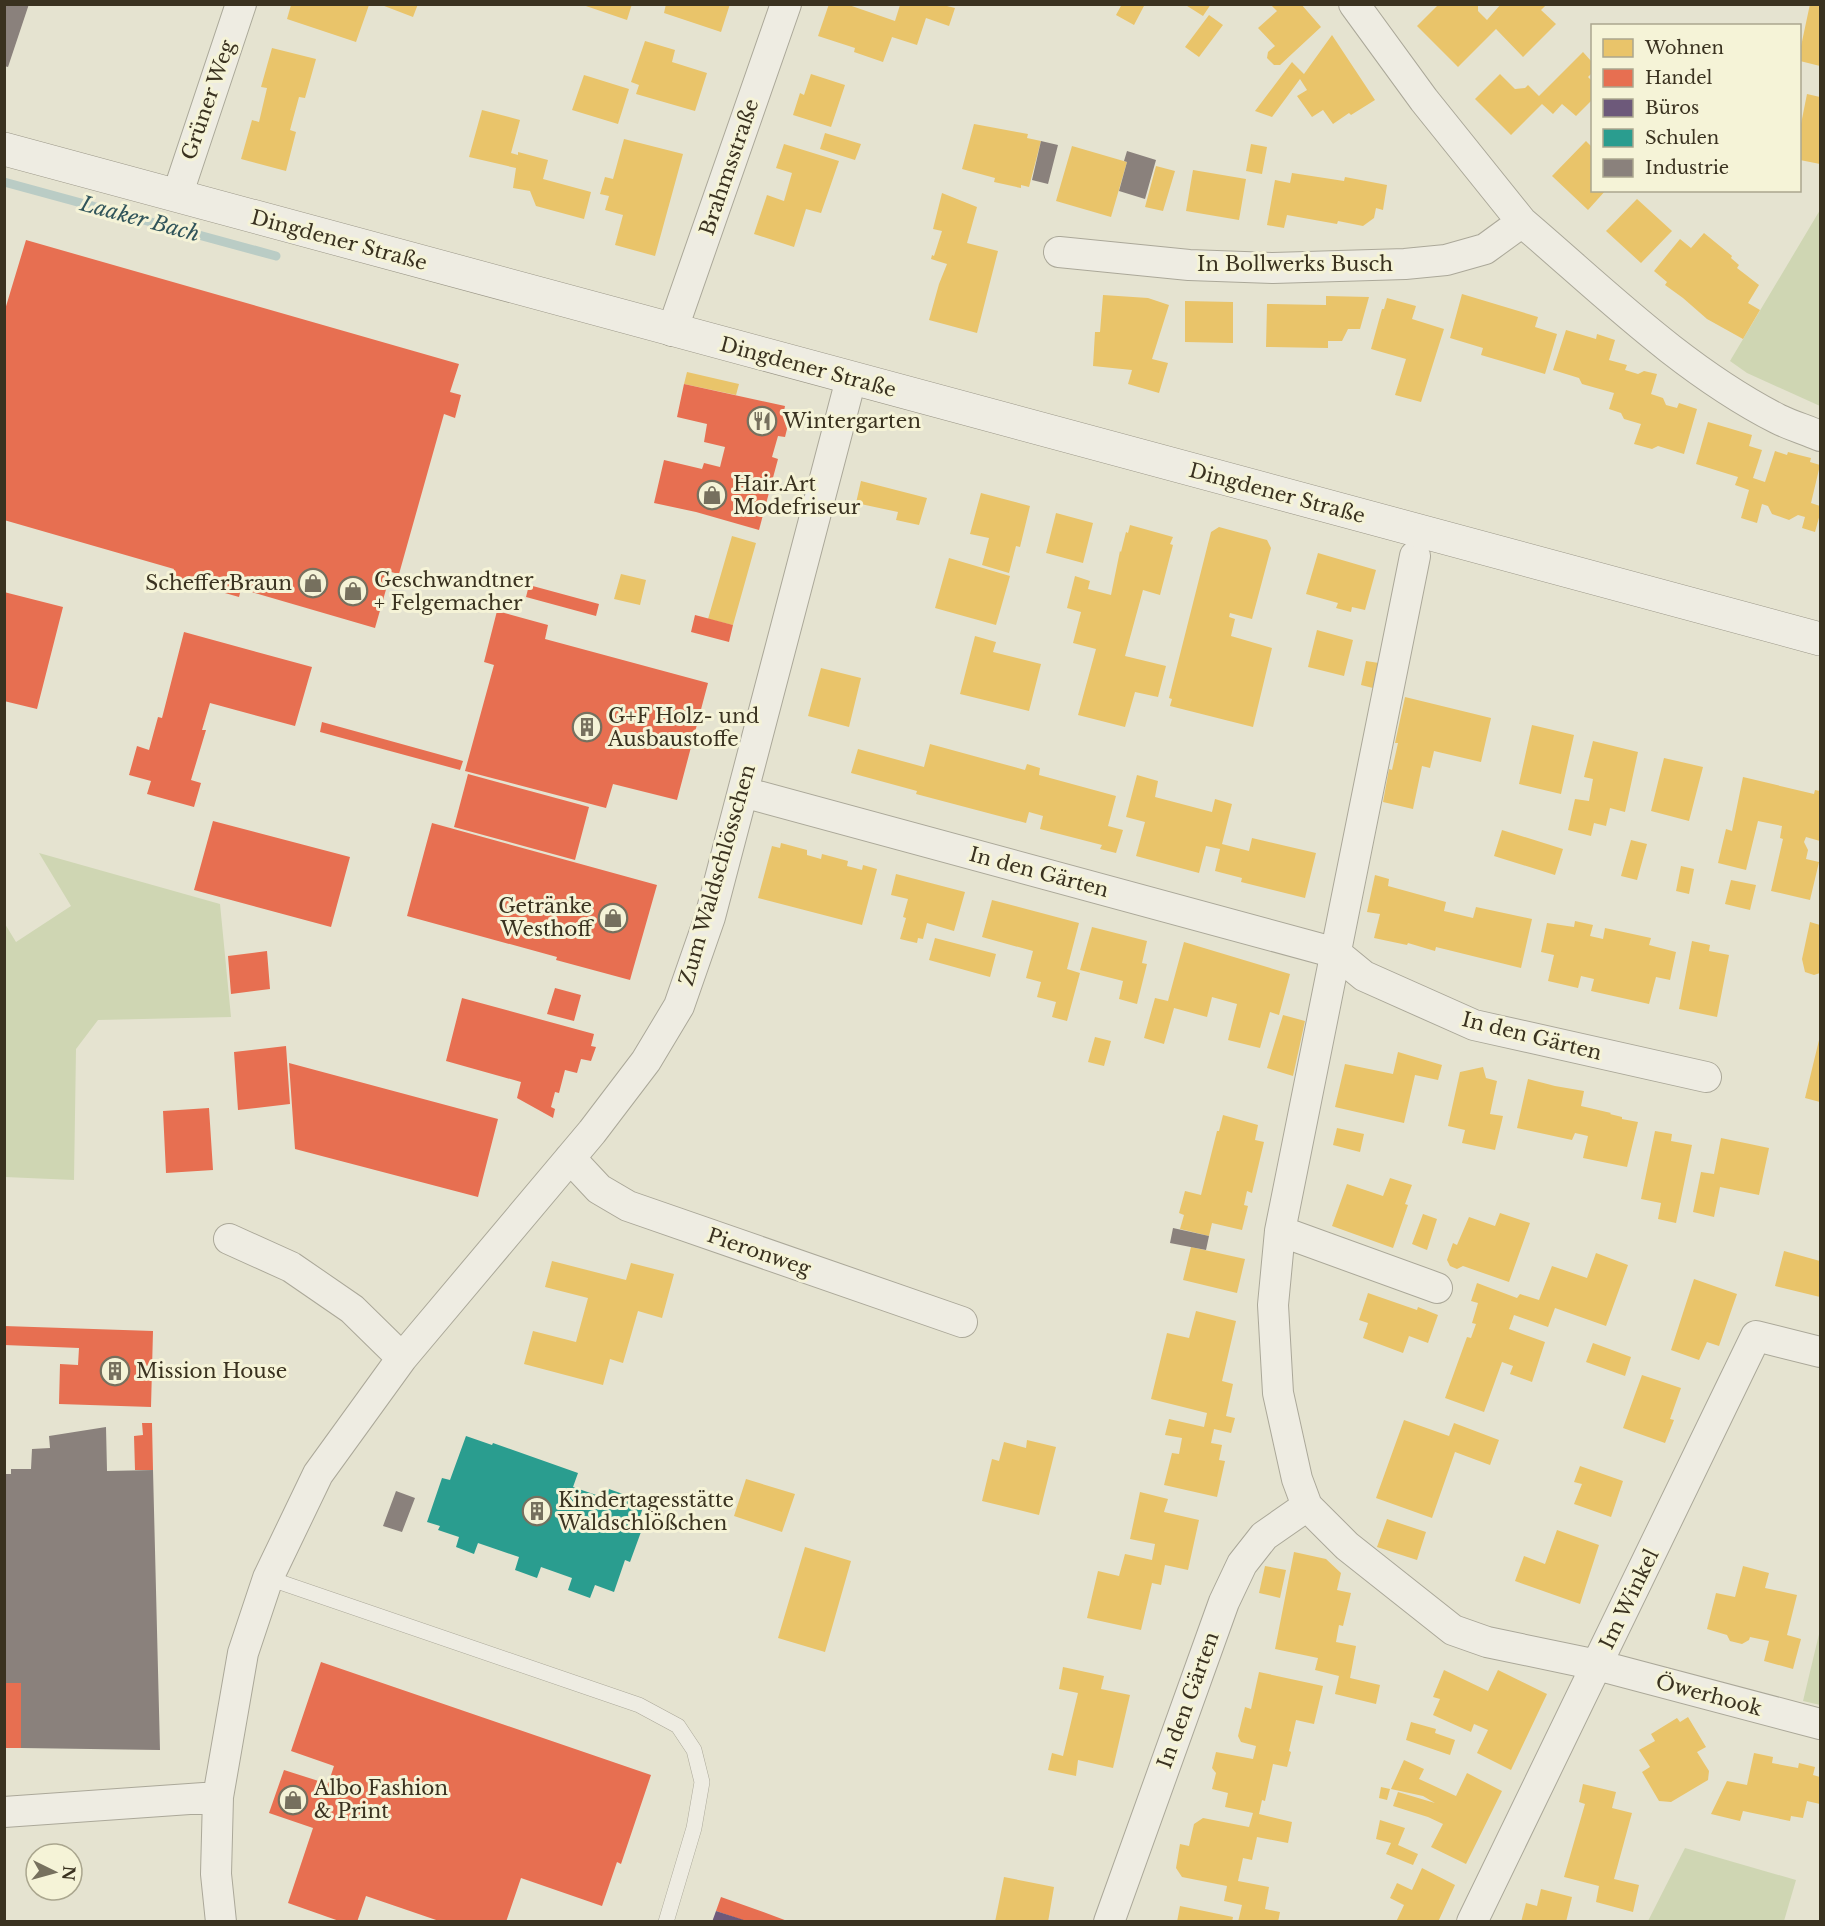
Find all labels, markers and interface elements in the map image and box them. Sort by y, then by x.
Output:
legend [1591,24,1801,192]
street label: Grüner Weg [176,36,240,163]
text: Wohnen [1644,37,1724,59]
text: Handel [1645,67,1712,89]
street label: Brahmsstraße [694,96,764,238]
text: Büros [1645,97,1699,119]
text: Schulen [1645,127,1719,149]
text: Industrie [1645,157,1729,179]
water label: Laaker Bach [76,190,203,247]
street label: Dingdener Straße [248,205,430,275]
street label: In Bollwerks Busch [1197,252,1393,276]
street label: Dingdener Straße [717,332,899,402]
restaurant icon: Wintergarten [746,405,778,437]
place label: Wintergarten [782,409,921,433]
street label: Dingdener Straße [1186,458,1368,528]
place label: Hair.Art Modefriseur [733,472,861,519]
shop icon: Hair.Art Modefriseur [696,479,728,511]
shop icon: SchefferBraun [297,567,329,599]
place label: Geschwandtner + Felgemacher [374,568,534,615]
place label: SchefferBraun [145,571,292,595]
shop icon: Geschwandtner + Felgemacher [337,575,369,607]
place label: G+F Holz- und Ausbaustoffe [607,704,759,751]
building icon: G+F Holz- und Ausbaustoffe [571,711,603,743]
street label: Zum Waldschlösschen [674,761,760,988]
street label: In den Gärten [967,842,1111,902]
place label: Getränke Westhoff [498,894,594,941]
shop icon: Getränke Westhoff [597,902,629,934]
street label: In den Gärten [1460,1007,1605,1065]
street label: Pieronweg [704,1223,815,1281]
building icon: Mission House [99,1355,131,1387]
place label: Mission House [136,1359,287,1383]
place label: Kindertagesstätte Waldschlößchen [557,1488,734,1535]
building icon: Kindertagesstätte Waldschlößchen [521,1495,553,1527]
street label: Im Winkel [1594,1545,1664,1653]
street label: In den Gärten [1152,1628,1224,1771]
street label: Öwerhook [1653,1668,1766,1721]
place label: Albo Fashion & Print [313,1776,448,1823]
shop icon: Albo Fashion & Print [277,1784,309,1816]
north arrow [24,1842,84,1902]
text: N [58,1865,80,1882]

